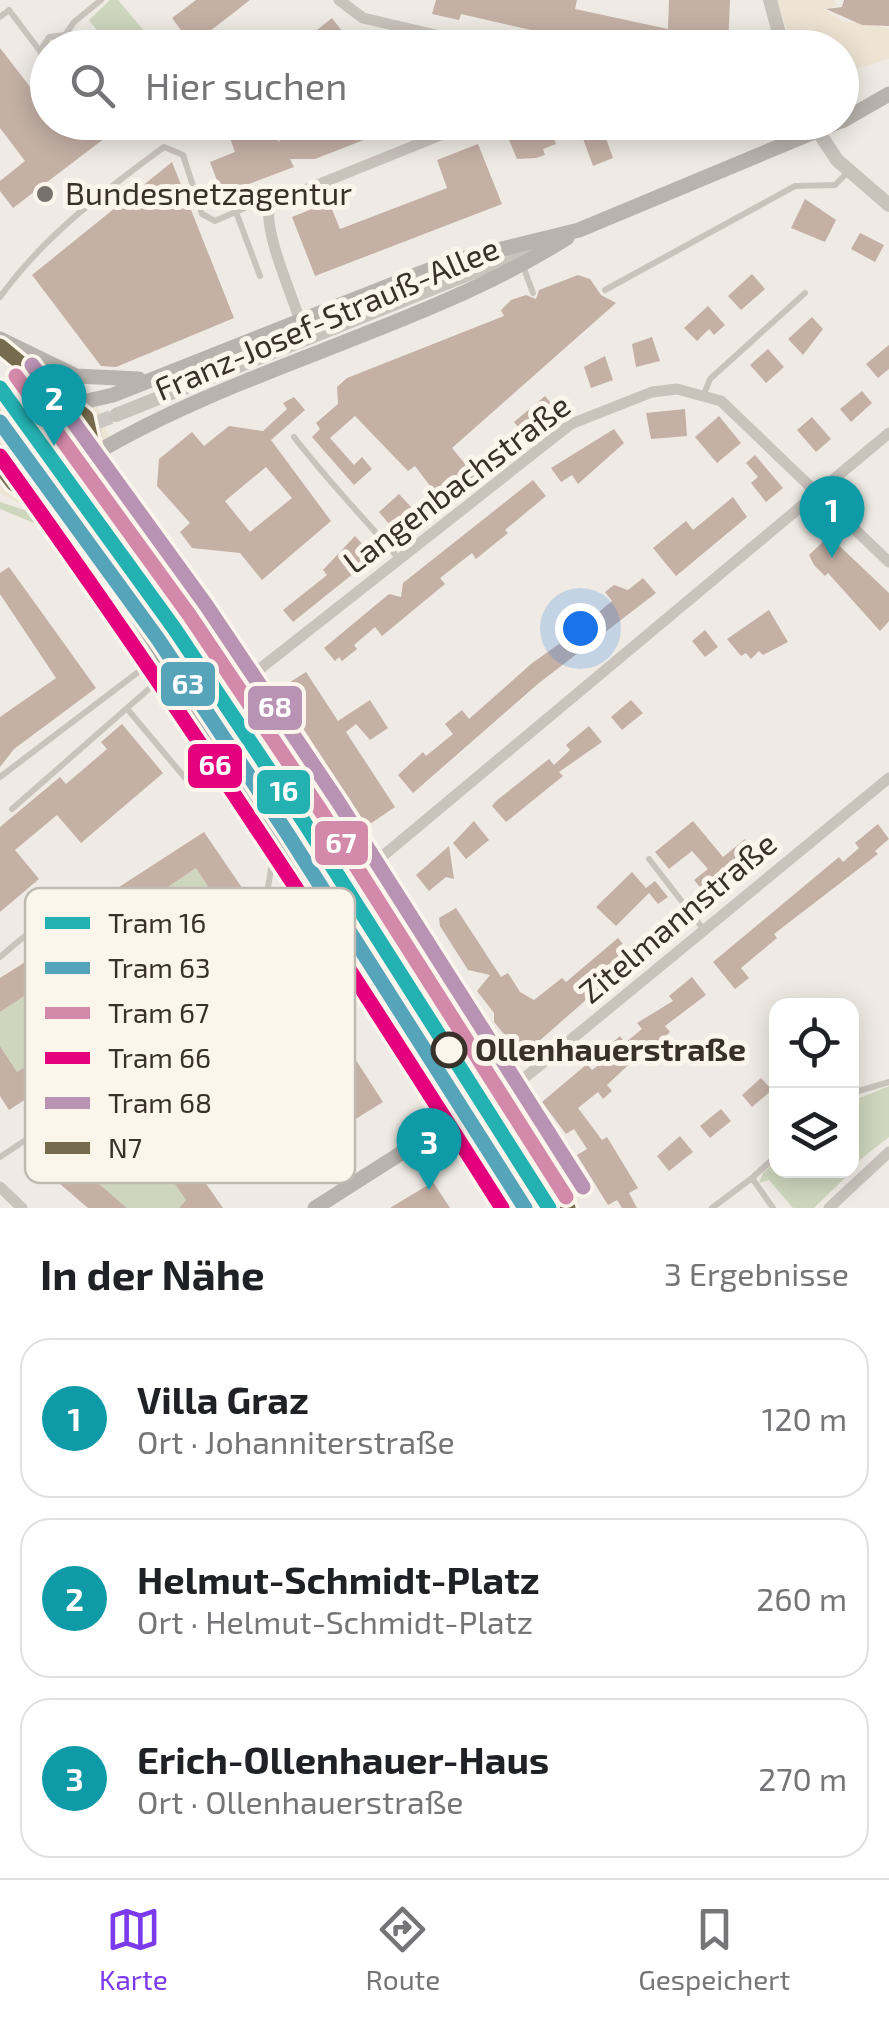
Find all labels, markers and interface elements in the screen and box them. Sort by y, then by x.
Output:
search box [30,30,859,140]
icon: search [65,58,120,113]
text: Hier suchen [145,62,347,108]
place label: Bundesnetzagentur [65,173,352,211]
marker: Bundesnetzagentur [34,183,56,205]
street label: Franz-Josef-Strauß-Allee [148,227,504,407]
pin: 2 [22,364,86,446]
street label: Langenbachstraße [335,385,577,580]
pin: 1 [800,476,864,558]
your location [555,603,606,654]
line badge: 63 [159,660,217,708]
text: 63 [172,666,204,700]
line badge: 68 [246,684,304,732]
text: 68 [258,689,292,723]
line badge: 66 [186,742,244,790]
text: 66 [198,747,232,781]
line badge: 16 [255,768,312,816]
text: 16 [270,773,298,807]
line badge: 67 [313,819,370,867]
street label: Zitelmannstraße [571,823,783,1010]
text: 67 [325,825,357,859]
legend [25,888,355,1183]
text: Tram 16 [108,905,206,939]
text: Tram 63 [108,950,211,984]
text: Tram 67 [108,995,209,1029]
map controls [769,998,859,1178]
button: locate [769,998,859,1088]
place label: Ollenhauerstraße [475,1029,746,1067]
marker: Ollenhauerstraße [432,1033,466,1067]
text: Tram 66 [108,1040,211,1074]
text: Tram 68 [108,1085,212,1119]
button: layers [769,1088,859,1178]
pin: 3 [396,1108,462,1190]
text: N7 [108,1130,142,1164]
text: In der Nähe [40,1248,265,1298]
text: 3 Ergebnisse [664,1254,849,1292]
text: Villa Graz [137,1376,309,1422]
text: 1 [68,1399,81,1437]
text: 120 m [762,1399,847,1437]
text: Ort · Johanniterstraße [137,1422,455,1460]
text: Helmut-Schmidt-Platz [137,1556,540,1602]
text: 2 [65,1579,84,1617]
text: 260 m [756,1579,847,1617]
text: Ort · Helmut-Schmidt-Platz [137,1602,533,1640]
text: Erich-Ollenhauer-Haus [137,1736,549,1782]
text: 3 [65,1759,84,1797]
text: 270 m [758,1759,847,1797]
text: Ort · Ollenhauerstraße [137,1782,463,1820]
tab: Karte [99,1902,168,1996]
tab: Route [366,1902,440,1996]
tab: Gespeichert [638,1902,790,1996]

